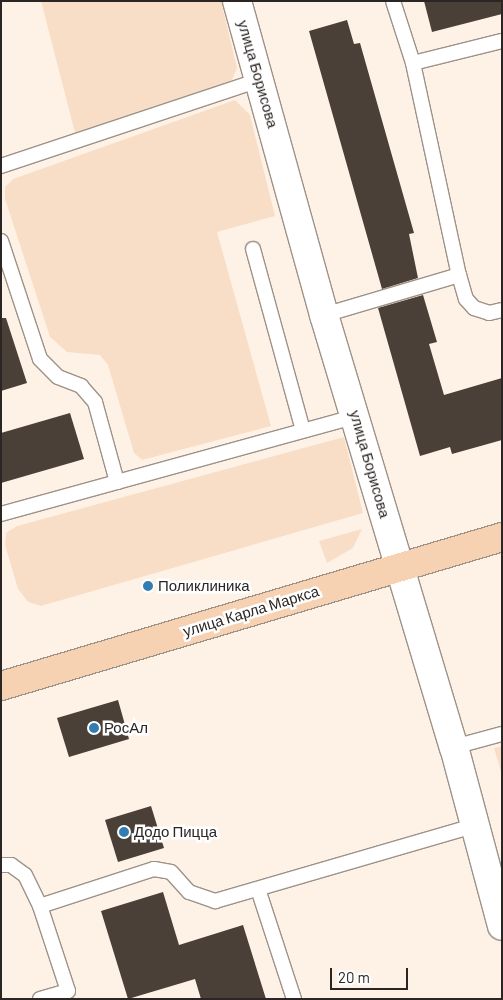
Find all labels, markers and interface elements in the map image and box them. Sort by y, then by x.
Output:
street label: улица Борисова [234,18,282,130]
street label: улица Борисова [346,408,394,520]
place label: Поликлиника [158,577,250,595]
marker: Поликлиника [142,580,154,592]
street label: улица Карла Маркса [181,582,321,640]
place label: РосАл [104,719,148,737]
marker: РосАл [88,722,100,734]
place label: Додо Пицца [134,823,217,841]
marker: Додо Пицца [118,826,130,838]
scale bar [333,958,410,990]
text: 20 m [338,968,370,986]

